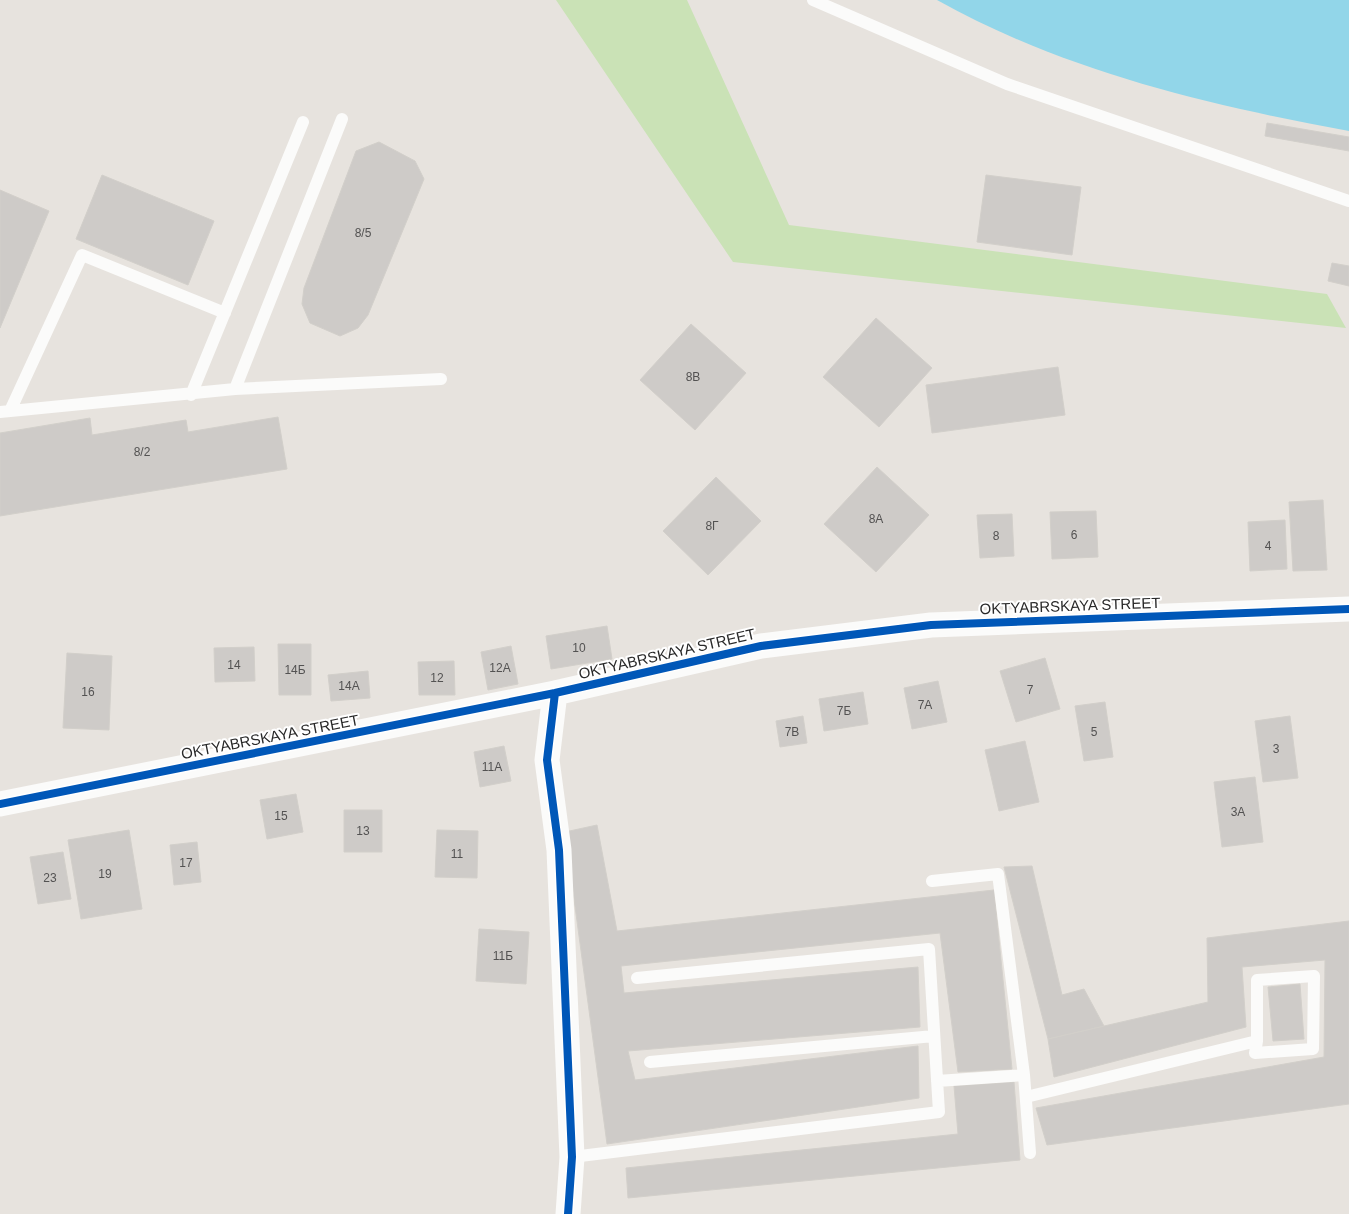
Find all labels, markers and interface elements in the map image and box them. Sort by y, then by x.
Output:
house number: 8/5 [355,226,372,240]
house number: 8В [686,370,700,384]
house number: 8/2 [134,445,151,459]
house number: 8А [869,512,883,526]
house number: 8Г [705,519,719,533]
house number: 6 [1071,528,1078,542]
house number: 8 [993,529,1000,543]
house number: 4 [1265,539,1272,553]
street label: OKTYABRSKAYA STREET [979,594,1161,617]
street label: OKTYABRSKAYA STREET [577,625,757,682]
house number: 10 [572,641,586,655]
house number: 14 [227,658,241,672]
house number: 12А [489,661,511,675]
house number: 14Б [284,663,306,677]
house number: 12 [430,671,444,685]
house number: 14А [338,679,360,693]
house number: 7 [1027,683,1034,697]
house number: 16 [81,685,95,699]
house number: 7А [918,698,932,712]
house number: 7Б [837,704,851,718]
street label: OKTYABRSKAYA STREET [179,711,360,762]
house number: 7В [785,725,799,739]
house number: 5 [1091,725,1098,739]
house number: 3 [1273,742,1280,756]
house number: 11А [482,760,502,774]
house number: 3А [1231,805,1245,819]
house number: 15 [274,809,288,823]
house number: 13 [356,824,370,838]
house number: 11 [451,847,464,861]
house number: 17 [179,856,193,870]
house number: 19 [98,867,112,881]
house number: 23 [43,871,57,885]
house number: 11Б [493,949,513,963]

